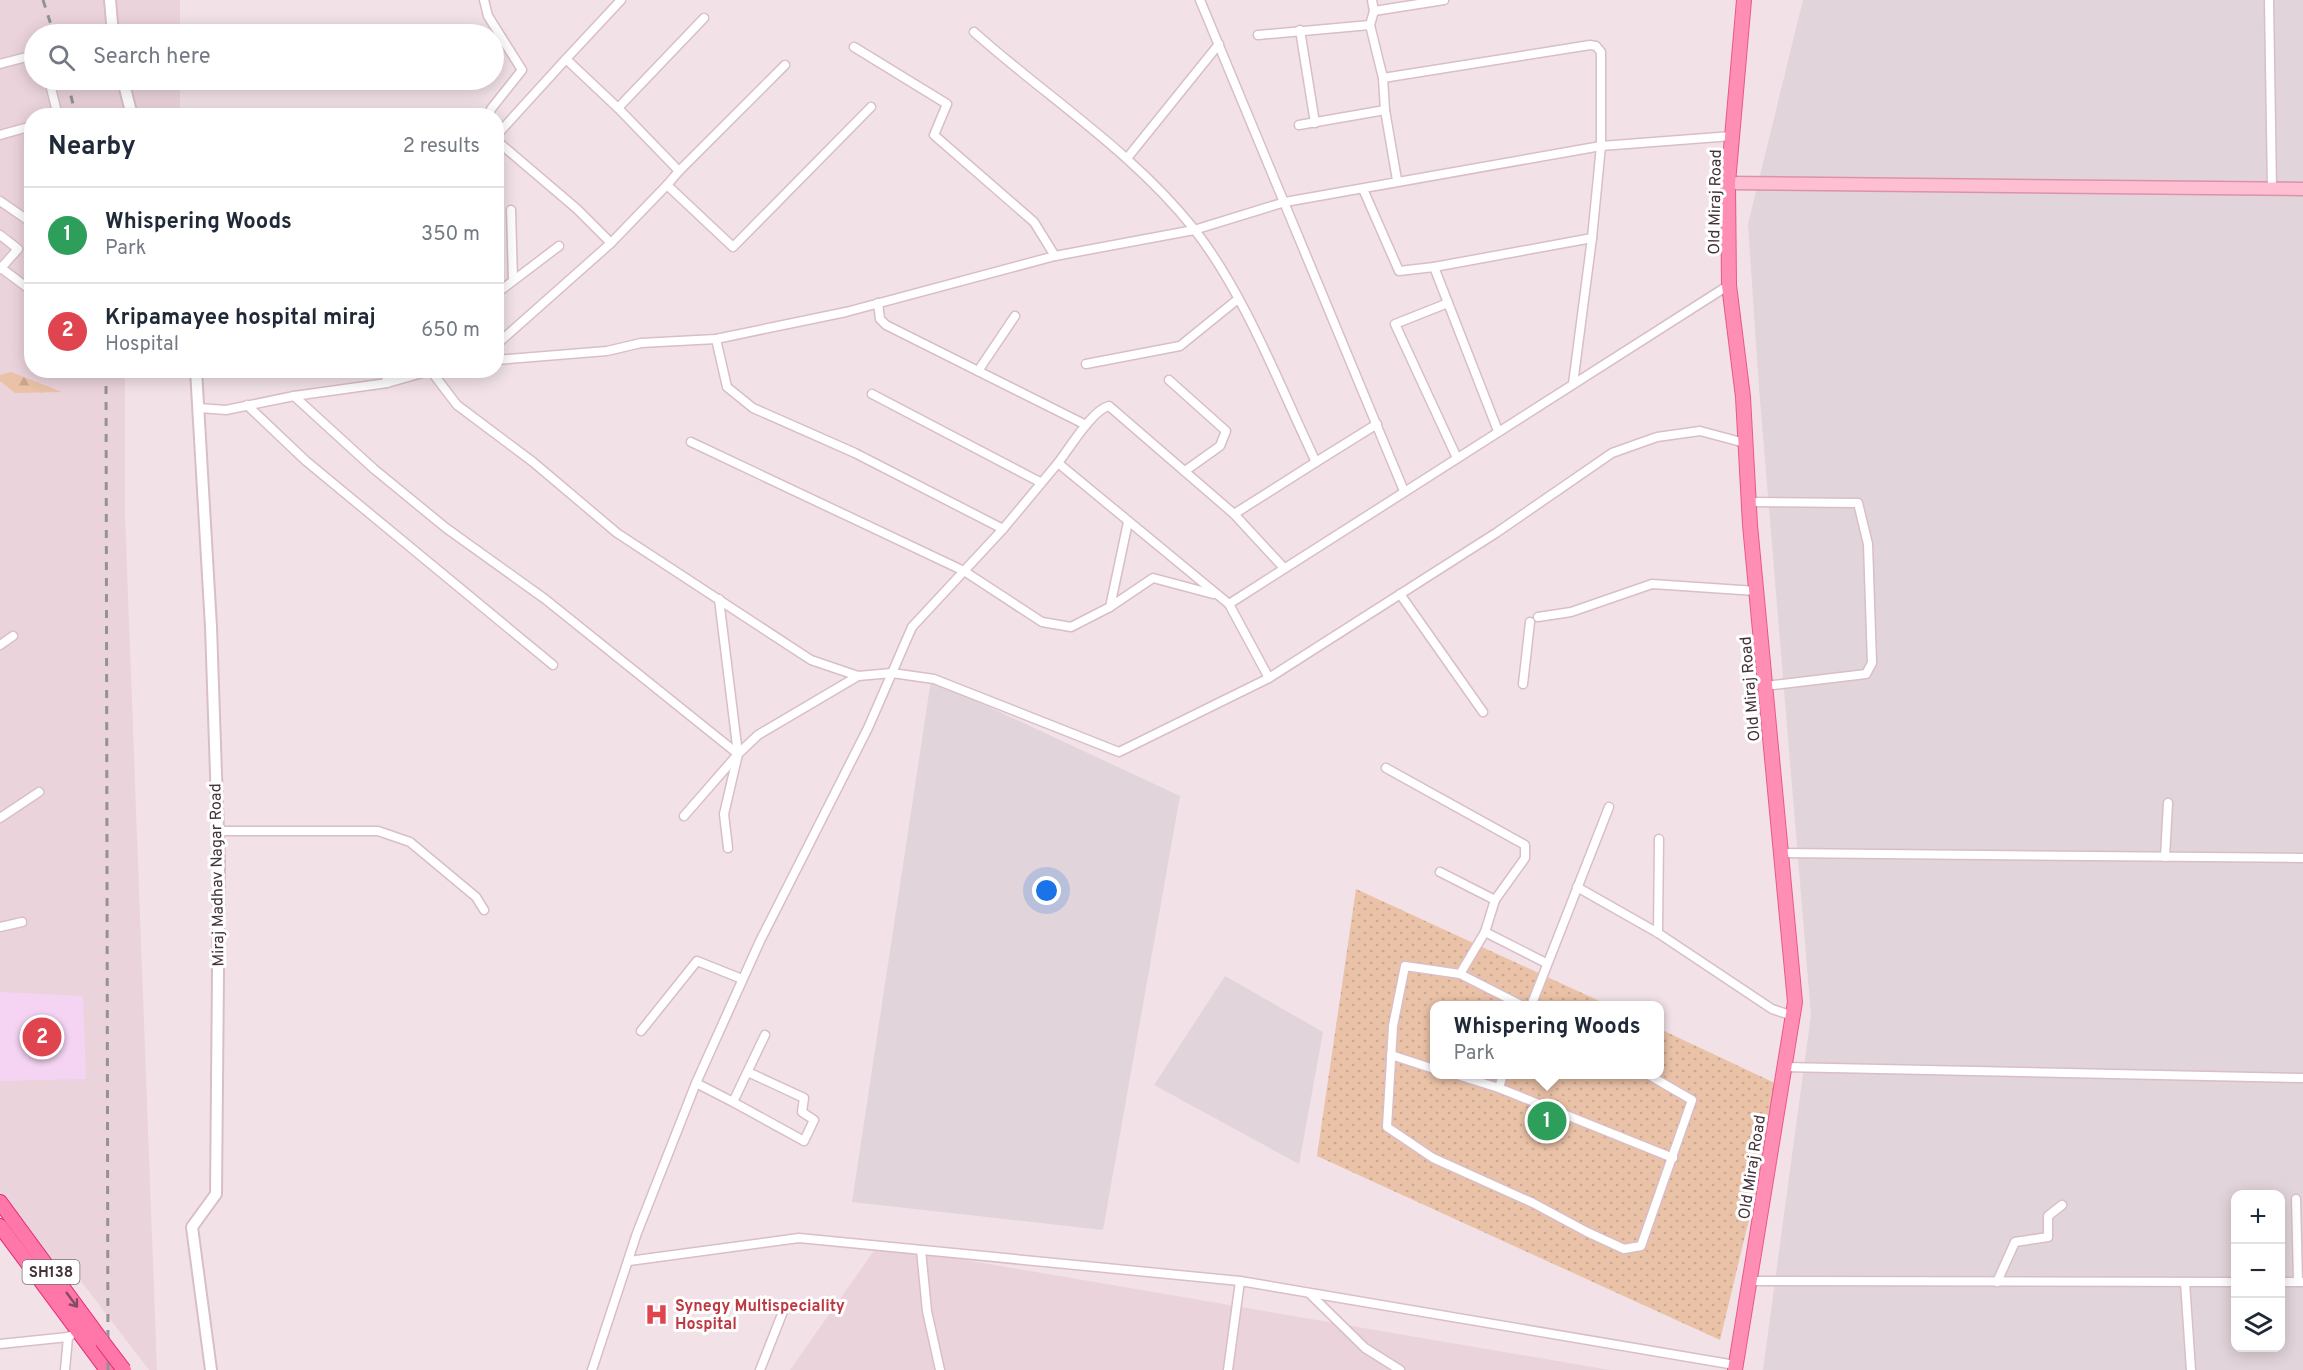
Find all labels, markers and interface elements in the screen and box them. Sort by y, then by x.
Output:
search box [24,24,504,90]
icon: search [45,41,78,74]
text: Search here [93,44,211,71]
text: Nearby [48,131,136,164]
text: 2 results [403,134,480,160]
street label: Old Miraj Road [1705,149,1727,255]
text: Whispering Woods [105,209,292,236]
text: 1 [64,222,72,248]
text: 350 m [421,222,480,248]
text: Park [105,236,146,262]
text: Kripamayee hospital miraj [105,305,376,332]
text: 2 [61,318,74,344]
text: 650 m [421,318,480,344]
text: Hospital [105,332,179,358]
street label: Old Miraj Road [1736,636,1766,742]
street label: Miraj Madhav Nagar Road [206,783,230,967]
your location [1032,876,1061,905]
popup [1430,1001,1664,1079]
pin: 2 [22,1014,62,1060]
text: Whispering Woods [1454,1014,1640,1041]
text: Park [1454,1041,1495,1067]
pin: 1 [1528,1098,1566,1144]
street label: Old Miraj Road [1735,1114,1771,1221]
map controls [2231,1190,2285,1352]
button: + [2231,1190,2285,1244]
button: − [2231,1244,2285,1298]
road number: SH138 [22,1260,80,1284]
one-way arrow [66,1292,78,1308]
place label: Synegy Multispeciality Hospital [675,1297,845,1335]
button: layers [2231,1298,2285,1352]
hospital icon: Synegy Multispeciality Hospital [644,1301,670,1327]

